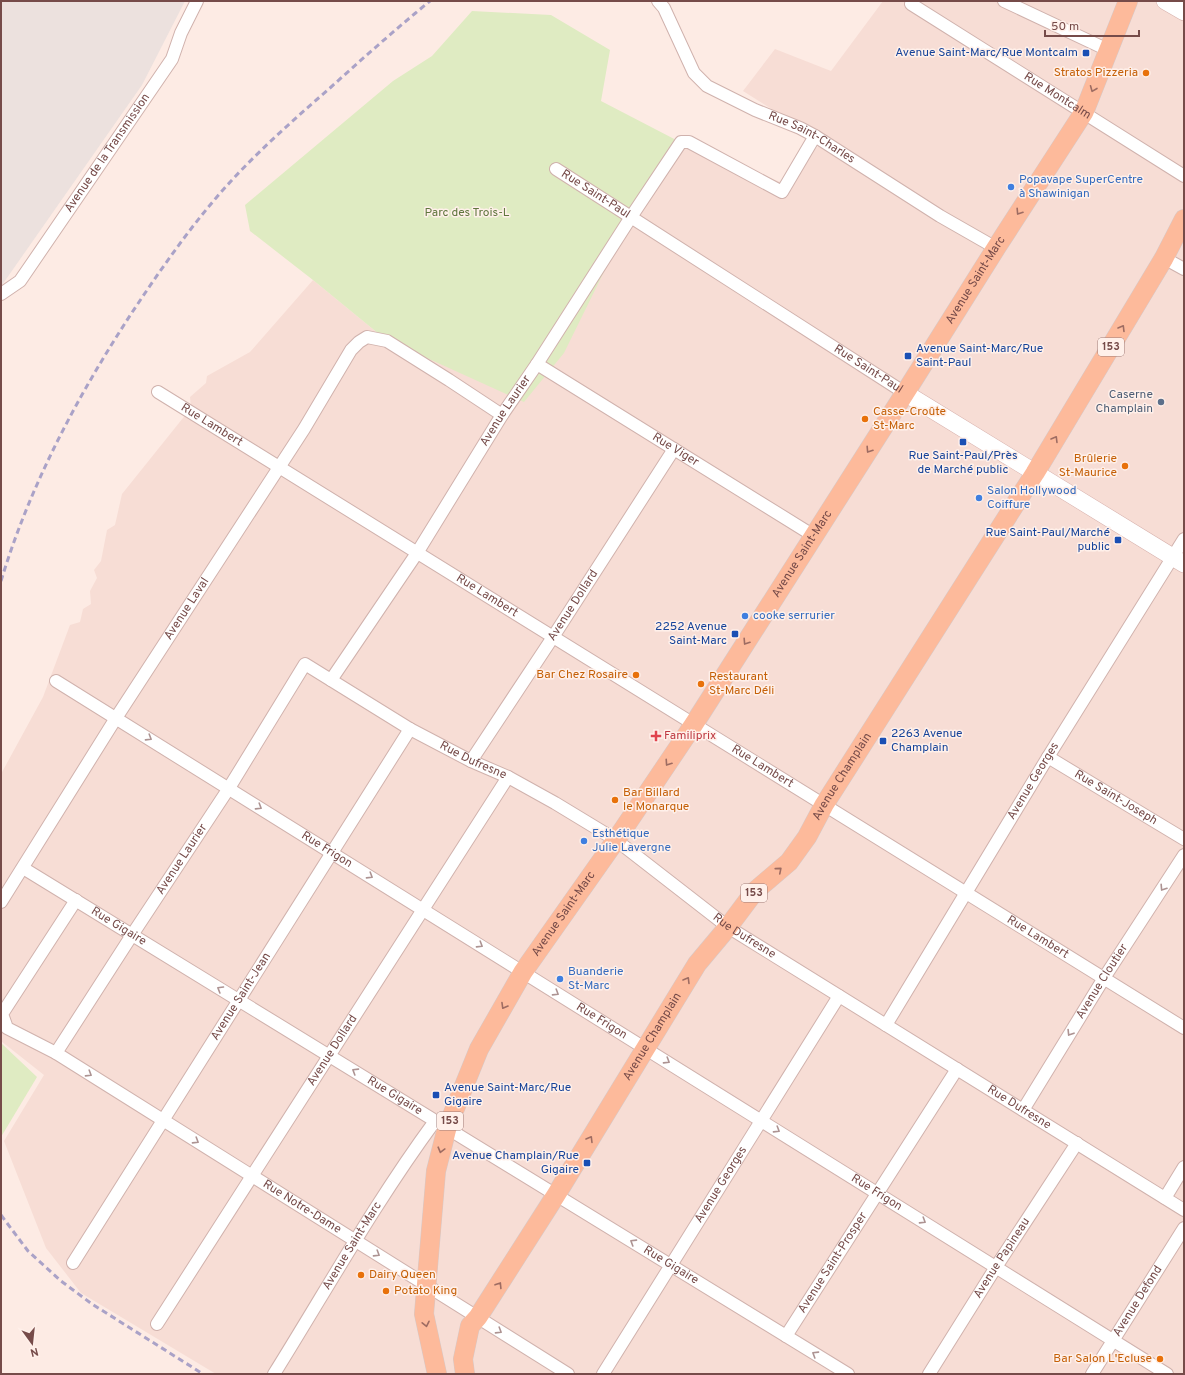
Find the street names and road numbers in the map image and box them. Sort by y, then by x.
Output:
street label: Rue Montcalm [1021,69,1094,123]
street label: Avenue de la Transmission [61,90,154,216]
street label: Rue Saint-Charles [766,108,858,168]
street label: Rue Saint-Paul [558,166,633,223]
street label: Avenue Saint-Marc [942,233,1009,327]
road number: 153 [1098,338,1124,356]
street label: Rue Saint-Paul [831,341,906,398]
street label: Avenue Laurier [477,372,535,449]
street label: Rue Lambert [178,400,246,450]
street label: Rue Viger [649,429,702,471]
street label: Avenue Saint-Marc [768,507,836,601]
street label: Avenue Dollard [544,567,602,644]
street label: Rue Lambert [453,571,521,621]
street label: Avenue Laval [161,575,213,643]
street label: Avenue Champlain [809,730,876,823]
street label: Rue Dufresne [437,738,509,783]
street label: Avenue Georges [1004,739,1063,823]
street label: Rue Lambert [728,741,796,792]
street label: Rue Saint-Joseph [1071,767,1160,829]
street label: Avenue Laurier [153,821,211,898]
street label: Rue Frigon [298,828,355,872]
street label: Avenue Saint-Marc [528,868,599,960]
road number: 153 [741,884,767,902]
street label: Rue Gigaire [88,903,149,950]
street label: Rue Dufresne [709,910,779,963]
street label: Rue Lambert [1004,912,1072,963]
street label: Avenue Cloutier [1073,941,1132,1022]
street label: Avenue Saint-Jean [207,950,275,1044]
street label: Avenue Champlain [620,990,686,1084]
street label: Rue Frigon [573,999,630,1043]
street label: Avenue Dollard [304,1012,361,1089]
street label: Rue Gigaire [364,1073,425,1119]
street label: Rue Dufresne [984,1082,1054,1134]
road number: 153 [437,1112,463,1130]
street label: Avenue Georges [691,1143,751,1226]
street label: Rue Frigon [848,1171,905,1215]
street label: Rue Notre-Dame [260,1177,344,1238]
street label: Avenue Saint-Marc [319,1199,386,1293]
street label: Avenue Saint-Prosper [795,1209,871,1316]
street label: Avenue Papineau [970,1215,1034,1302]
street label: Rue Gigaire [640,1242,702,1288]
street label: Avenue Defond [1109,1263,1166,1340]

